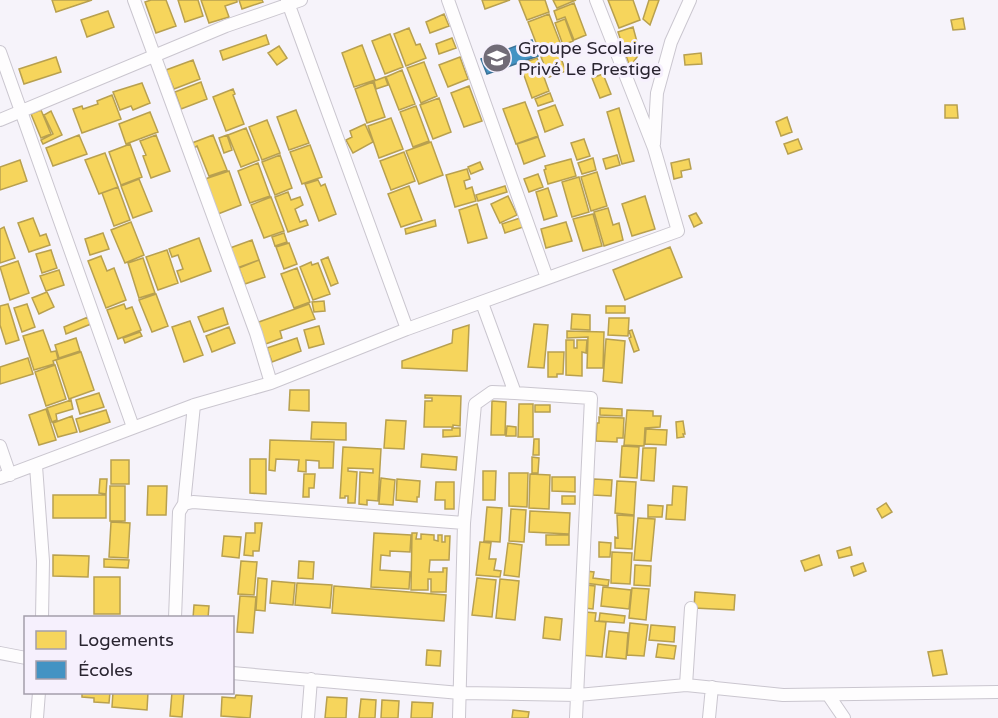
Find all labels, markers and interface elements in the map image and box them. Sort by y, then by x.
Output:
place label: Groupe Scolaire Privé Le Prestige [518,37,661,80]
school or university icon: Groupe Scolaire Privé Le Prestige [481,42,513,74]
legend [24,616,234,694]
text: Logements [78,629,174,651]
text: Écoles [78,659,133,681]

